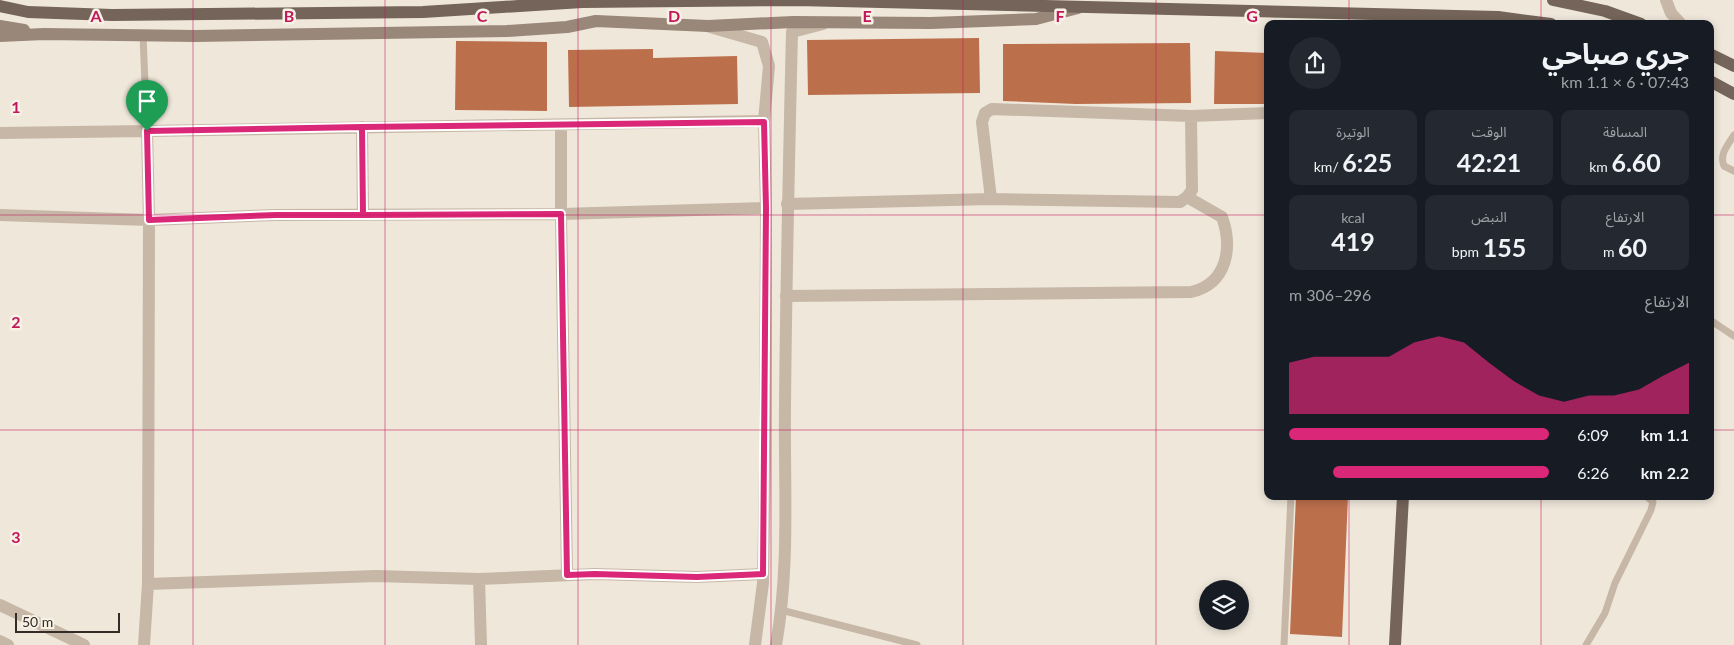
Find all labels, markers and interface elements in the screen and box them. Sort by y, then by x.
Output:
text: A [89,6,102,25]
text: B [284,6,294,25]
text: C [477,6,488,25]
text: D [668,6,680,25]
text: E [862,6,872,25]
text: F [1055,6,1065,25]
text: G [1246,6,1258,25]
text: جري صباحي [1542,36,1689,70]
button: share [1289,37,1341,89]
text: 07:43 · 6 × 1.1 km [1561,72,1689,91]
pin [126,80,168,131]
icon: arrive [133,87,161,115]
text: 1 [11,97,21,116]
text: الوتيرة [1336,123,1370,140]
text: الوقت [1471,123,1507,140]
text: المسافة [1603,123,1647,140]
text: 6:25 [1342,147,1392,177]
text: 42:21 [1457,147,1521,177]
text: 6.60 [1611,147,1661,177]
text: /km [1314,158,1342,175]
text: km [1589,158,1611,175]
text: النبض [1471,208,1507,225]
text: الارتفاع [1606,208,1644,225]
text: kcal [1341,209,1365,226]
text: 419 [1331,226,1375,256]
text: 155 [1483,232,1526,262]
text: 60 [1618,232,1647,262]
text: bpm [1452,243,1483,260]
text: m [1603,243,1618,260]
text: 296–306 m [1289,285,1371,304]
text: الارتفاع [1645,291,1689,310]
text: 2 [11,312,21,331]
text: 6:09 [1577,425,1609,444]
text: 1.1 km [1641,425,1689,444]
text: 6:26 [1577,463,1609,482]
text: 2.2 km [1641,463,1689,482]
text: 3 [11,527,21,546]
map controls [1199,580,1249,630]
button: layers [1199,580,1249,630]
scale bar [15,610,120,633]
text: 50 m [22,613,53,630]

